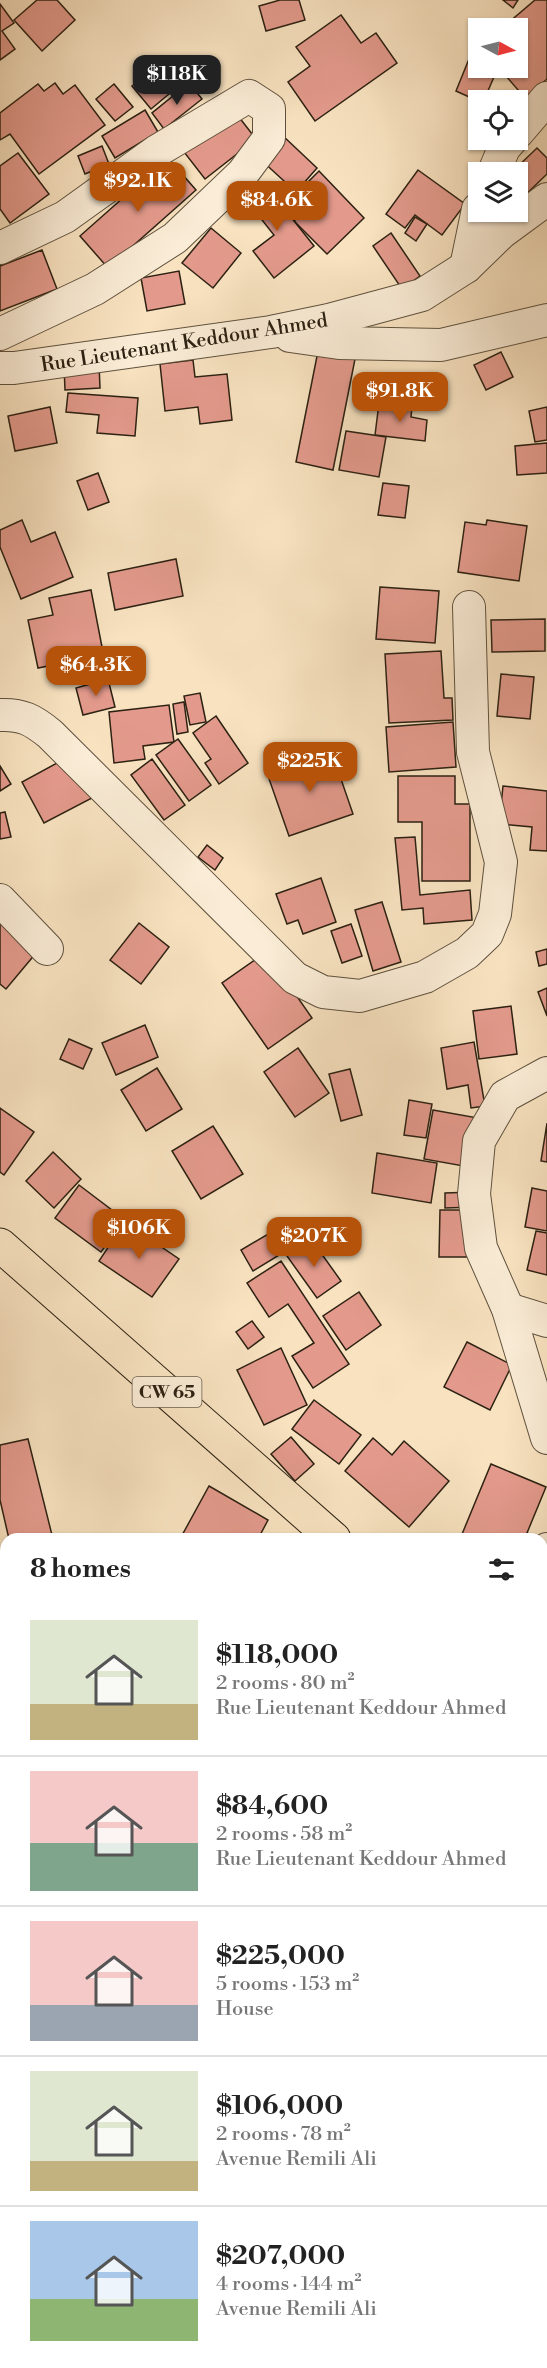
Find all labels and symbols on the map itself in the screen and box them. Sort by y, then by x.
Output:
north arrow [468,18,528,78]
pin: $118K [135,55,219,106]
pin: $92.1K [89,162,187,213]
pin: $84.6K [228,181,326,232]
street label: Rue Lieutenant Keddour Ahmed [39,308,330,379]
pin: $91.8K [351,372,449,423]
pin: $64.3K [47,646,145,697]
pin: $225K [268,742,352,793]
pin: $106K [97,1209,181,1260]
pin: $207K [272,1217,356,1268]
road number: CW 65 [132,1377,201,1407]

